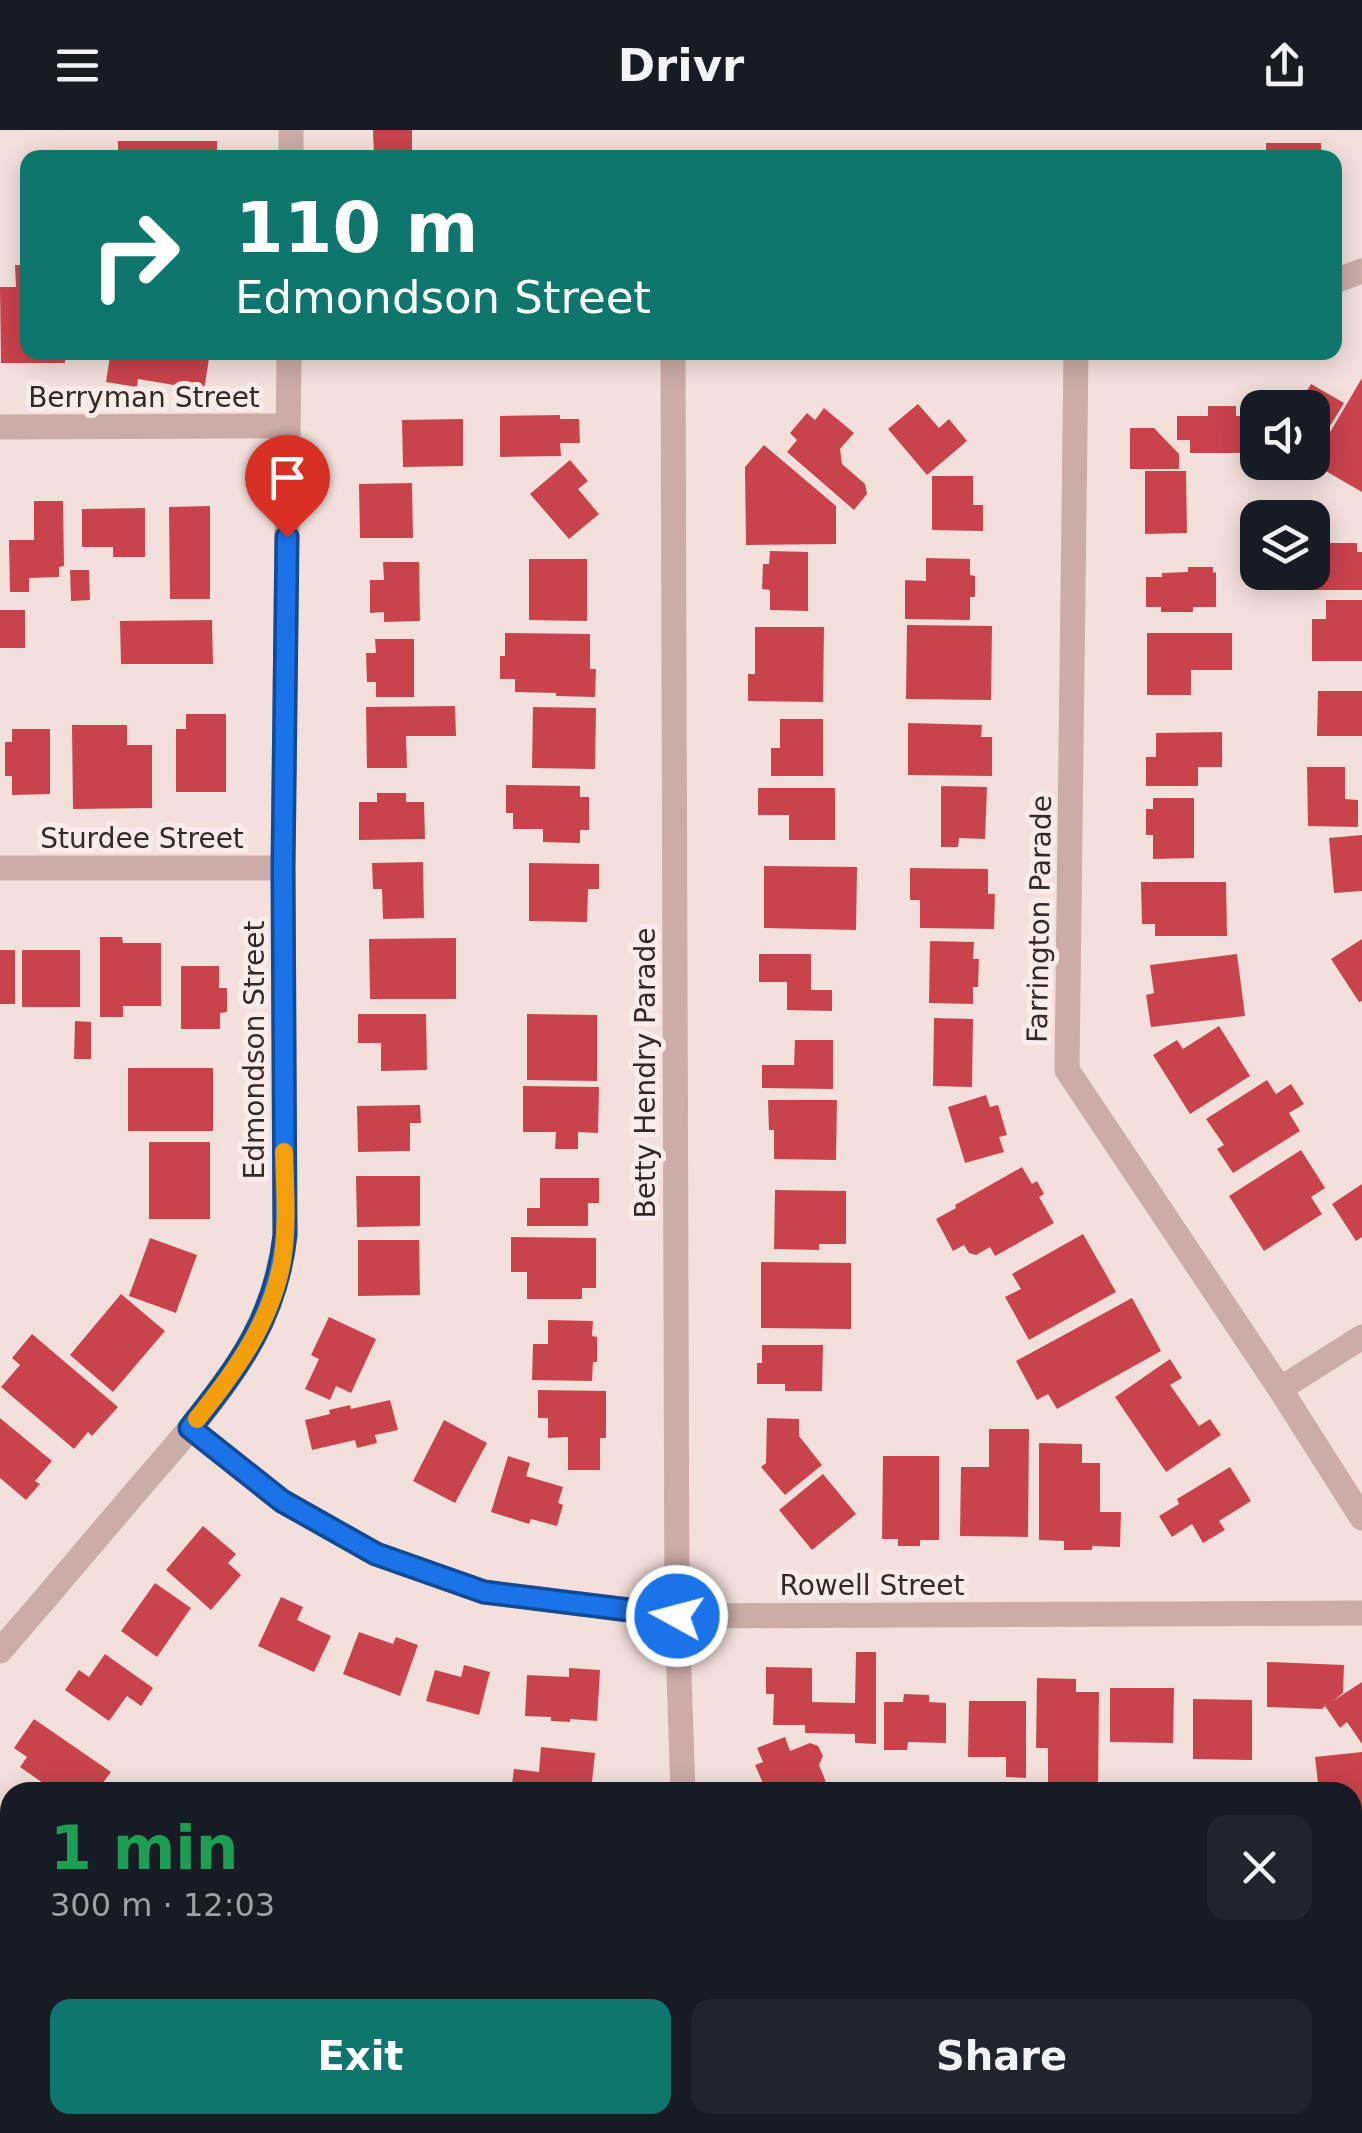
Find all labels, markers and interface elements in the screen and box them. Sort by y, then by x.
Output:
icon: menu [50,38,105,93]
icon: share [1257,38,1312,93]
text: Drivr [618,39,744,92]
text: 110 m [235,187,478,269]
icon: right [70,190,200,320]
text: Edmondson Street [235,271,651,324]
street label: Berryman Street [28,381,260,414]
map controls [1240,390,1330,590]
button: sound [1240,390,1330,480]
pin [245,435,330,538]
icon: arrive [260,450,315,505]
button: layers [1240,500,1330,590]
street label: Farrington Parade [1021,795,1058,1043]
street label: Sturdee Street [40,822,244,855]
street label: Edmondson Street [238,921,271,1179]
street label: Betty Hendry Parade [629,927,662,1219]
position arrow [625,1564,729,1668]
street label: Rowell Street [780,1569,965,1602]
text: 1 min [50,1813,238,1883]
button: close [1207,1815,1312,1920]
text: 300 m · 12:03 [50,1886,275,1924]
button: Exit [50,1999,671,2114]
button: Share [691,1999,1312,2114]

